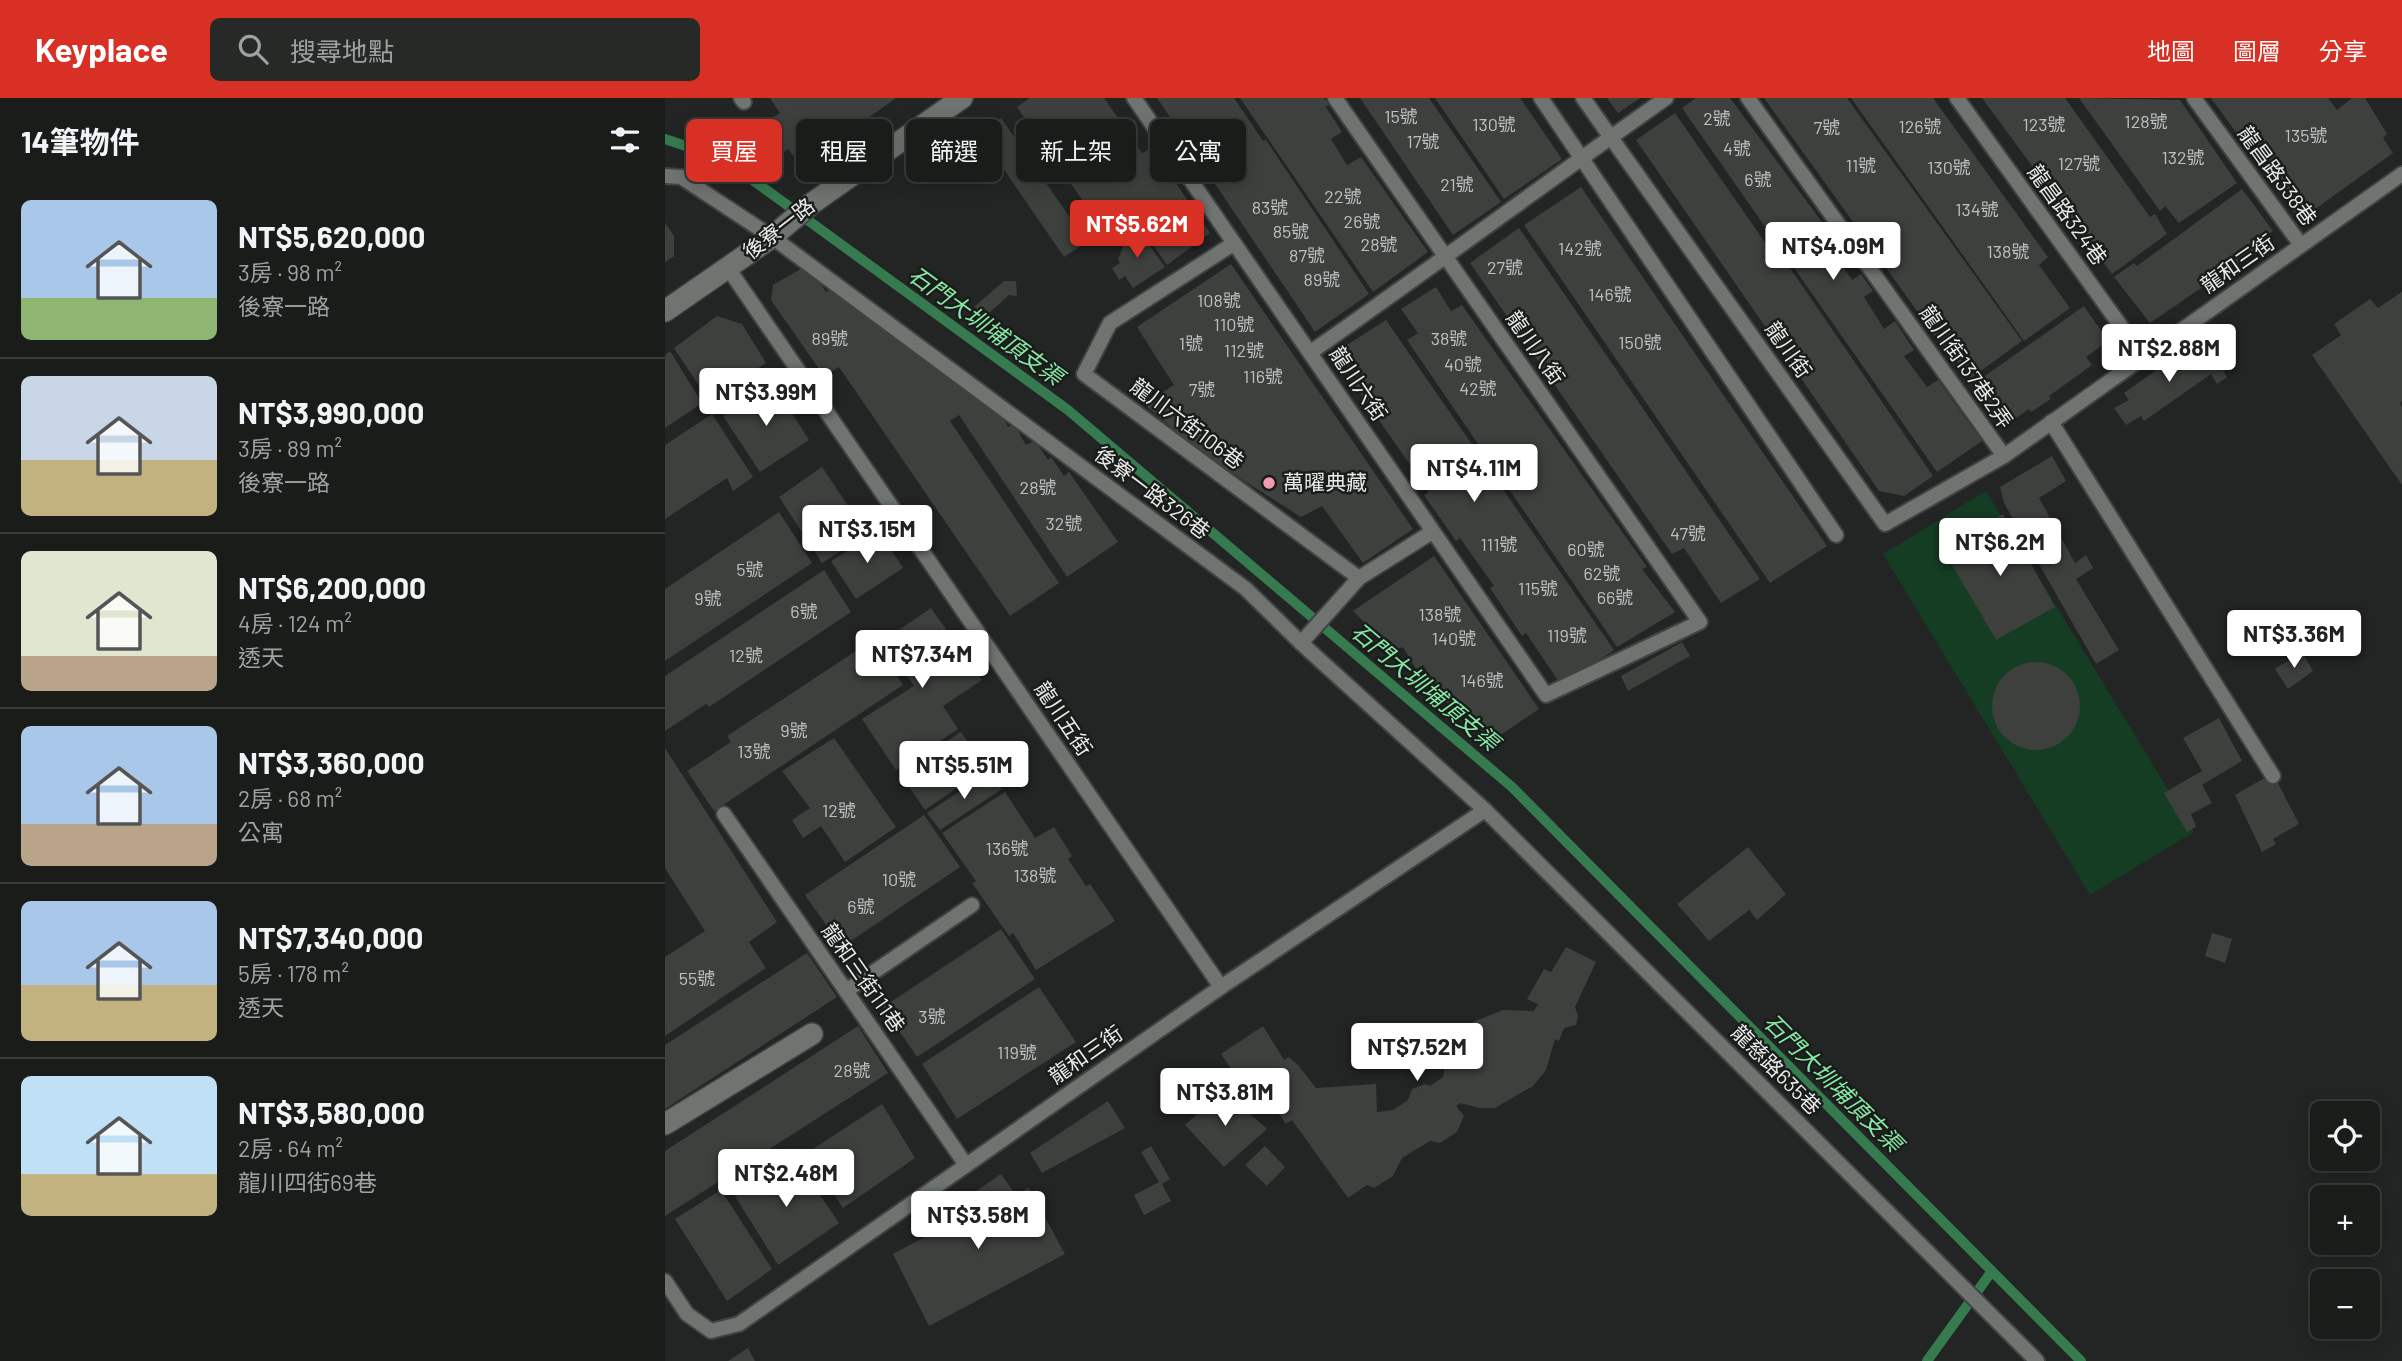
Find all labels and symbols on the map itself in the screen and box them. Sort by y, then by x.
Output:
house number: 15號 [1384,105,1418,127]
house number: 2號 [1703,107,1731,129]
house number: 128號 [2124,110,2168,132]
house number: 130號 [1472,113,1516,135]
house number: 123號 [2022,113,2066,135]
house number: 126號 [1898,115,1942,137]
house number: 7號 [1814,116,1840,138]
street label: 龍昌路338巷 [2234,121,2323,230]
house number: 135號 [2285,124,2327,146]
house number: 17號 [1407,130,1439,152]
house number: 4號 [1723,137,1751,159]
house number: 132號 [2161,146,2205,168]
house number: 127號 [2058,152,2100,174]
house number: 11號 [1846,154,1876,176]
house number: 130號 [1927,156,1971,178]
street label: 龍昌路324巷 [2024,159,2113,269]
house number: 6號 [1744,168,1772,190]
house number: 21號 [1440,173,1474,195]
house number: 22號 [1324,185,1362,207]
street label: 後寮一路 [737,192,819,264]
house number: 83號 [1252,196,1288,218]
house number: 134號 [1955,198,1999,220]
pin: NT$5.62M [1065,200,1209,260]
house number: 26號 [1344,210,1380,232]
house number: 85號 [1273,220,1309,242]
pin: NT$4.09M [1761,222,1905,282]
street label: 龍和三街 [2196,228,2279,297]
house number: 28號 [1360,233,1398,255]
house number: 142號 [1558,237,1602,259]
house number: 138號 [1987,240,2029,262]
house number: 87號 [1289,244,1325,266]
house number: 27號 [1487,256,1523,278]
water label: 石門大圳埔頂支渠 [904,260,1072,392]
house number: 89號 [1304,268,1340,290]
house number: 146號 [1588,283,1632,305]
house number: 108號 [1197,289,1241,311]
street label: 龍川街137巷2弄 [1916,300,2019,432]
street label: 龍川八街 [1502,306,1571,389]
house number: 110號 [1214,313,1254,335]
street label: 龍川街 [1761,316,1818,382]
pin: NT$2.88M [2097,324,2241,384]
house number: 89號 [812,327,848,349]
house number: 38號 [1431,327,1467,349]
house number: 150號 [1618,331,1662,353]
house number: 1號 [1179,332,1203,354]
house number: 112號 [1224,339,1264,361]
street label: 龍川六街 [1325,341,1393,425]
house number: 40號 [1444,353,1482,375]
house number: 116號 [1243,365,1283,387]
pin: NT$3.99M [694,368,838,428]
street label: 龍川六街106巷 [1126,372,1249,473]
house number: 42號 [1459,377,1497,399]
house number: 7號 [1189,378,1215,400]
street label: 後寮一路326巷 [1090,440,1215,543]
pin: NT$4.11M [1402,444,1546,504]
place label: 萬曜典藏 [1283,469,1367,494]
marker: 萬曜典藏 [1261,475,1277,491]
house number: 28號 [1019,476,1057,498]
pin: NT$3.15M [795,505,939,565]
house number: 32號 [1046,512,1082,534]
pin: NT$6.2M [1935,518,2065,578]
house number: 47號 [1670,522,1706,544]
house number: 111號 [1480,533,1518,555]
house number: 60號 [1567,538,1605,560]
house number: 5號 [736,558,764,580]
house number: 62號 [1584,562,1620,584]
house number: 115號 [1518,577,1558,599]
house number: 66號 [1597,586,1633,608]
house number: 9號 [694,587,722,609]
house number: 6號 [790,600,818,622]
house number: 138號 [1419,603,1461,625]
pin: NT$3.36M [2222,610,2366,670]
water label: 石門大圳埔頂支渠 [1346,616,1507,758]
house number: 119號 [1547,624,1587,646]
house number: 140號 [1432,627,1476,649]
pin: NT$7.34M [850,630,994,690]
house number: 12號 [729,644,763,666]
house number: 146號 [1460,669,1504,691]
street label: 龍川五街 [1030,676,1098,760]
house number: 9號 [780,719,808,741]
house number: 13號 [737,740,771,762]
pin: NT$5.51M [892,742,1036,801]
house number: 12號 [822,799,856,821]
house number: 136號 [986,837,1028,859]
house number: 138號 [1014,864,1056,886]
house number: 10號 [882,868,916,890]
house number: 6號 [847,895,875,917]
street label: 龍和三街111巷 [818,918,911,1036]
house number: 55號 [679,967,715,989]
house number: 3號 [918,1005,946,1027]
water label: 石門大圳埔頂支渠 [1759,1007,1911,1159]
street label: 龍和三街 [1044,1019,1127,1088]
street label: 龍慈路635巷 [1727,1019,1827,1119]
pin: NT$7.52M [1345,1024,1489,1083]
house number: 119號 [997,1041,1037,1063]
house number: 28號 [833,1059,871,1081]
pin: NT$3.81M [1153,1068,1297,1128]
pin: NT$2.48M [714,1150,858,1209]
pin: NT$3.58M [906,1192,1050,1251]

